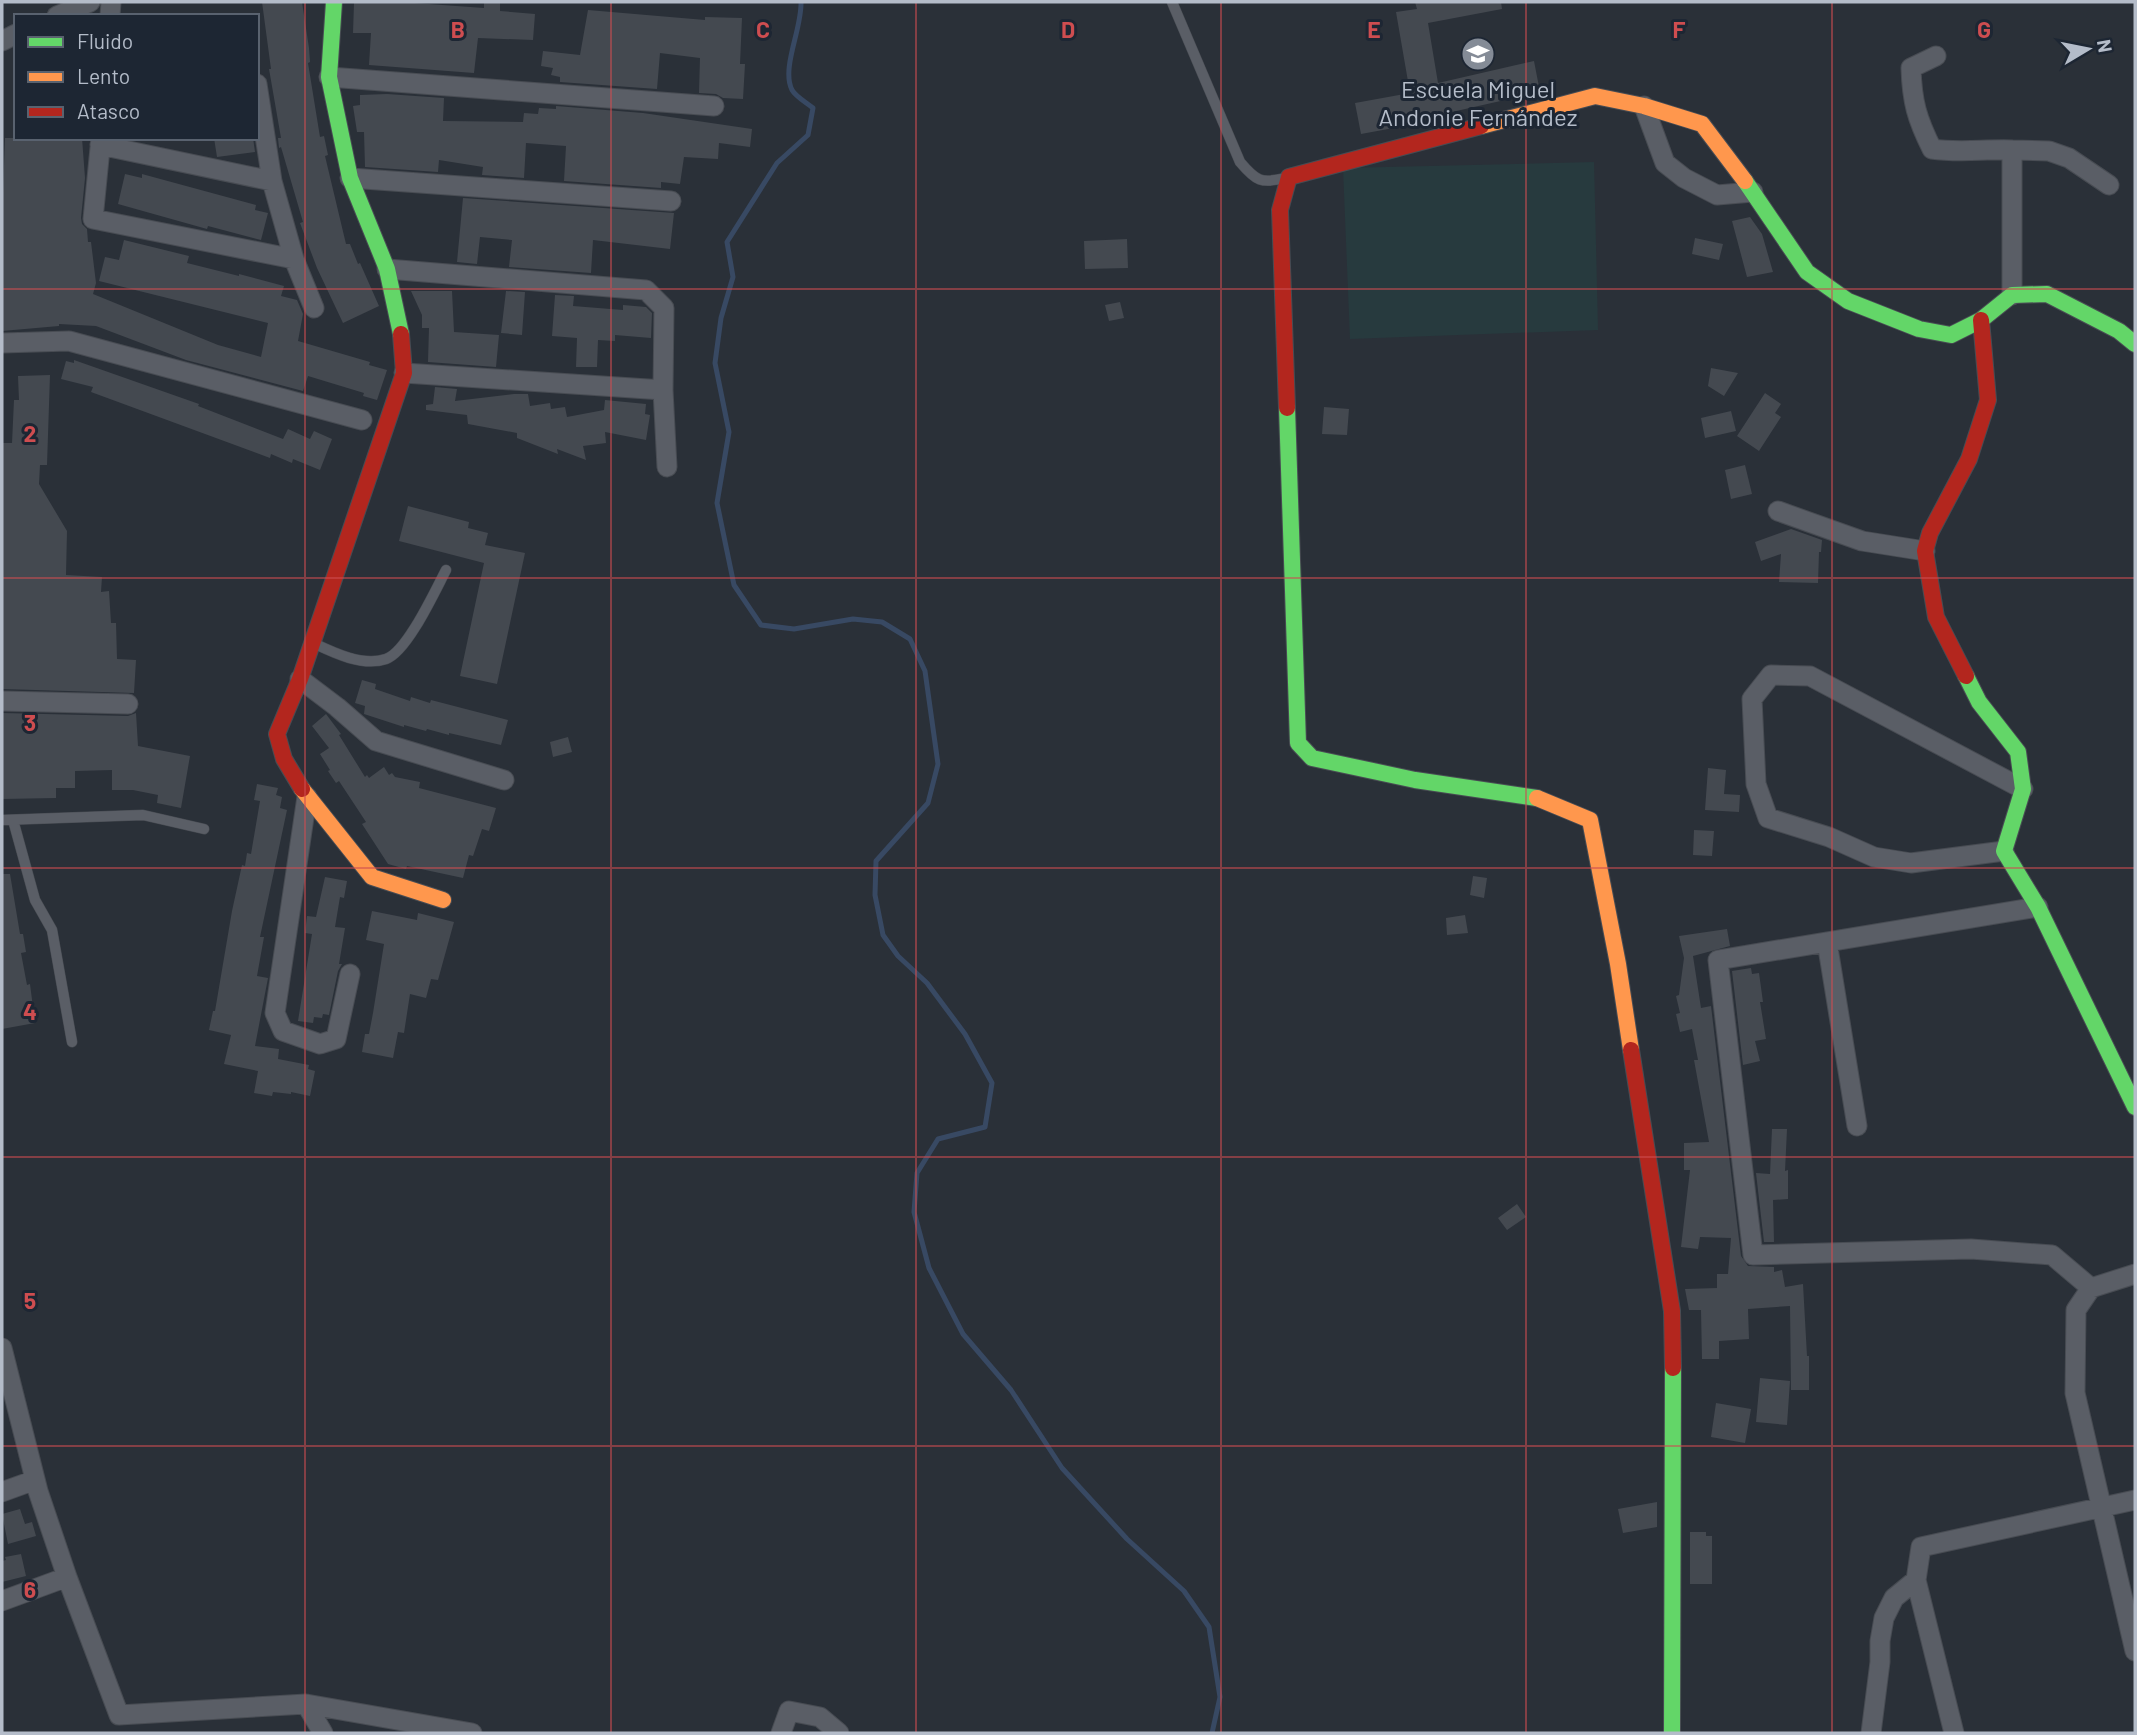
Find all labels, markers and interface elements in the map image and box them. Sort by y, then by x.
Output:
legend [14,14,259,140]
north arrow [2053,14,2123,84]
text: B [451,15,465,43]
text: C [756,15,770,43]
text: D [1061,15,1075,43]
text: E [1367,15,1381,43]
text: F [1673,15,1686,43]
text: G [1977,15,1991,43]
text: Fluido [77,28,133,53]
school or university icon: Escuela Miguel Andonie Fernández [1459,35,1497,73]
text: N [2093,38,2118,54]
text: Lento [77,63,130,88]
place label: Escuela Miguel Andonie Fernández [1379,74,1577,131]
text: Atasco [77,98,140,123]
text: 2 [24,419,36,447]
text: 3 [24,708,36,736]
text: 4 [23,997,37,1025]
text: 5 [24,1286,36,1314]
text: 6 [24,1575,36,1603]

